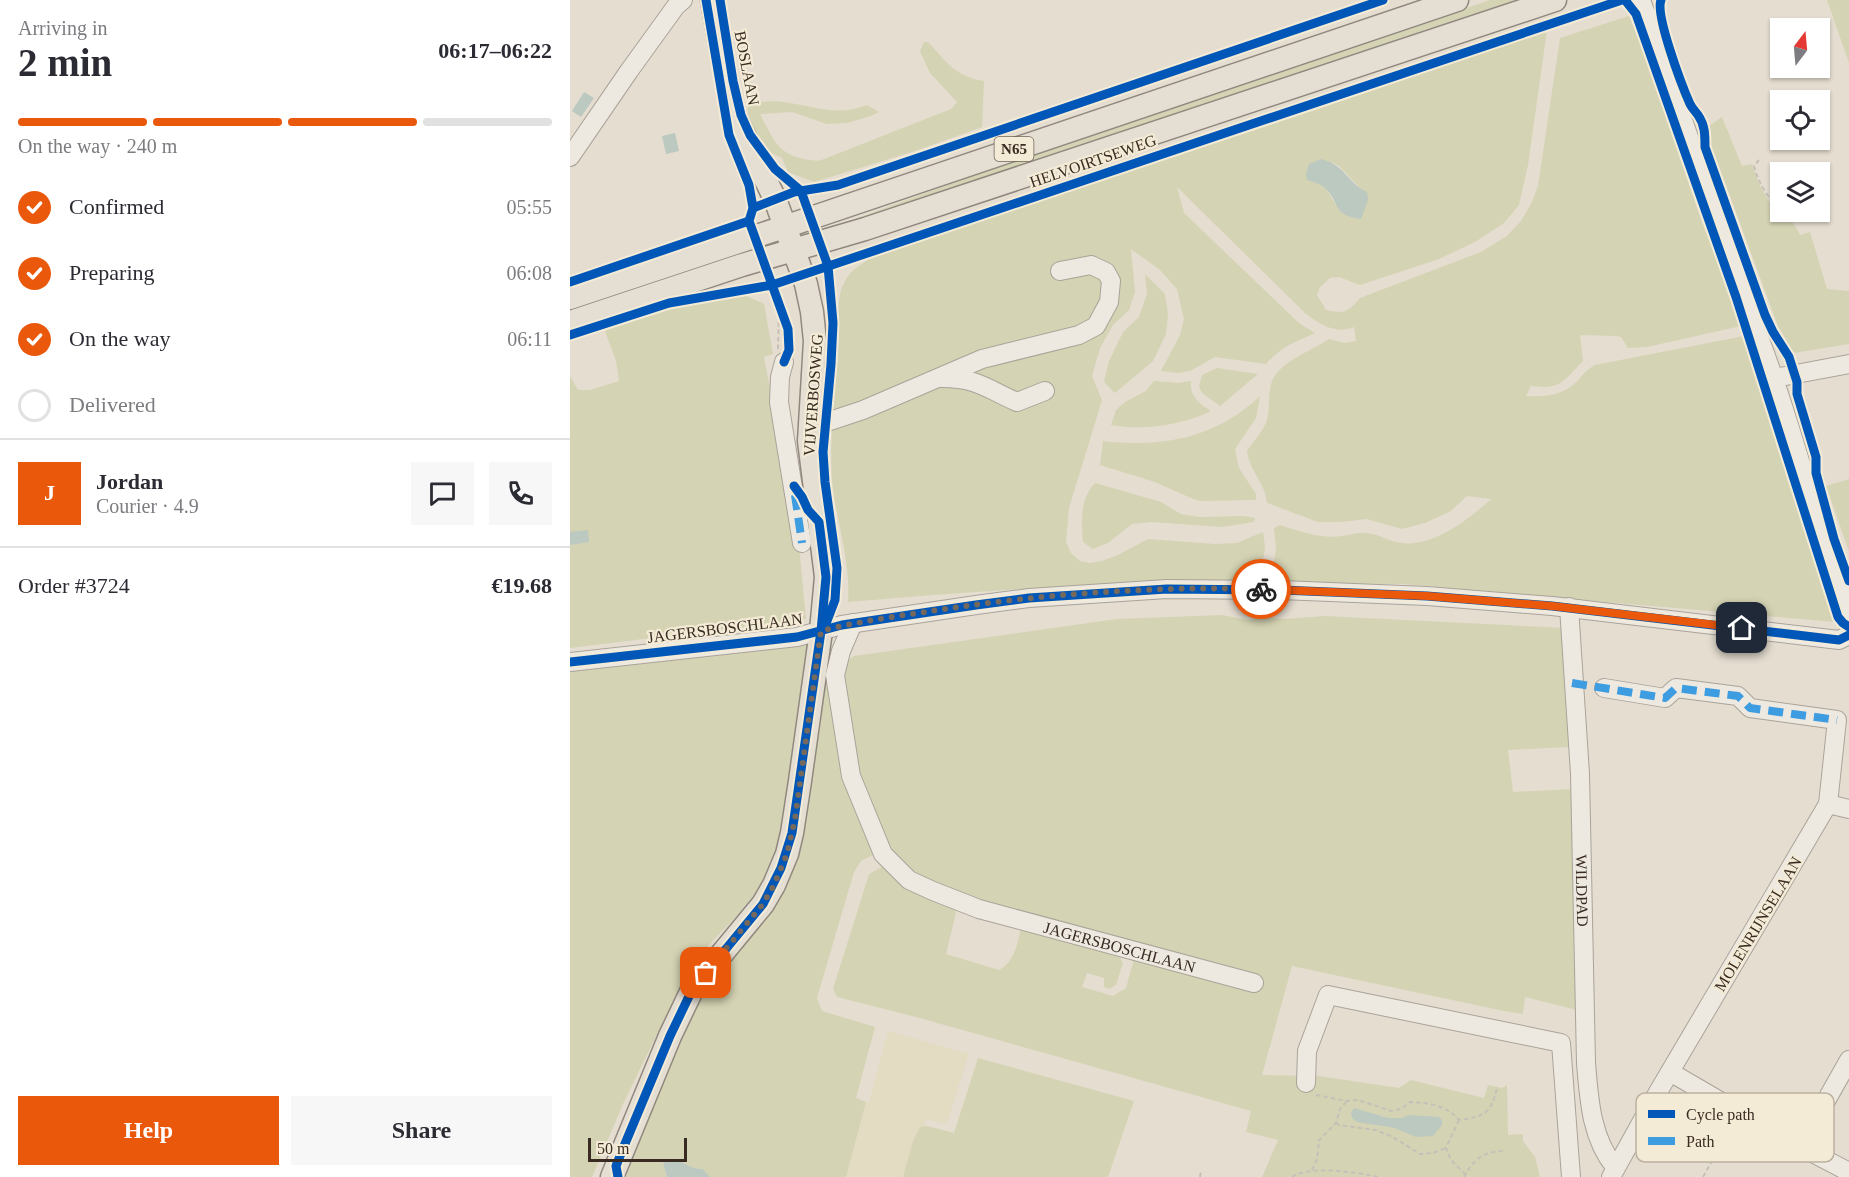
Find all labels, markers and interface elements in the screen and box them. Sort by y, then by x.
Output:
text: Arriving in [18,17,107,39]
north arrow [1770,18,1830,78]
map controls [1770,18,1830,222]
street label: BOSLAAN [731,29,763,107]
text: 06:17–06:22 [438,38,552,63]
text: 2 min [18,41,112,84]
button: locate [1770,90,1830,150]
street label: HELVOIRTSEWEG [1028,131,1159,191]
text: On the way · 240 m [18,135,177,157]
road number: N65 [994,137,1034,161]
button: layers [1770,162,1830,222]
icon: check [18,191,51,224]
text: Confirmed [69,194,164,219]
text: 05:55 [506,196,552,218]
icon: check [18,257,51,290]
text: Preparing [69,260,155,285]
text: 06:08 [506,262,552,284]
icon: check [18,323,51,356]
text: On the way [69,326,170,351]
text: 06:11 [507,328,552,350]
street label: VIJVERBOSWEG [800,333,826,457]
text: Delivered [69,392,156,417]
button: chat [411,462,474,525]
button: phone [489,462,552,525]
text: Jordan [96,469,163,494]
text: J [44,480,55,505]
text: Courier · 4.9 [96,495,199,517]
courier [1231,559,1291,619]
text: Order #3724 [18,573,130,598]
text: €19.68 [492,573,552,598]
icon: bike [1245,573,1278,606]
pin [1716,602,1767,653]
street label: JAGERSBOSCHLAAN [646,610,804,646]
icon: home [1725,611,1758,644]
street label: MOLENRIJNSELAAN [1711,853,1805,994]
street label: WILDPAD [1573,854,1592,927]
street label: JAGERSBOSCHLAAN [1042,918,1198,976]
pin [680,947,731,998]
icon: bag [689,956,722,989]
legend [1636,1093,1834,1162]
button: Help [18,1096,279,1165]
button: Share [291,1096,552,1165]
text: Cycle path [1686,1106,1755,1124]
text: Path [1686,1133,1714,1150]
scale bar [588,1135,687,1162]
text: 50 m [597,1140,629,1157]

